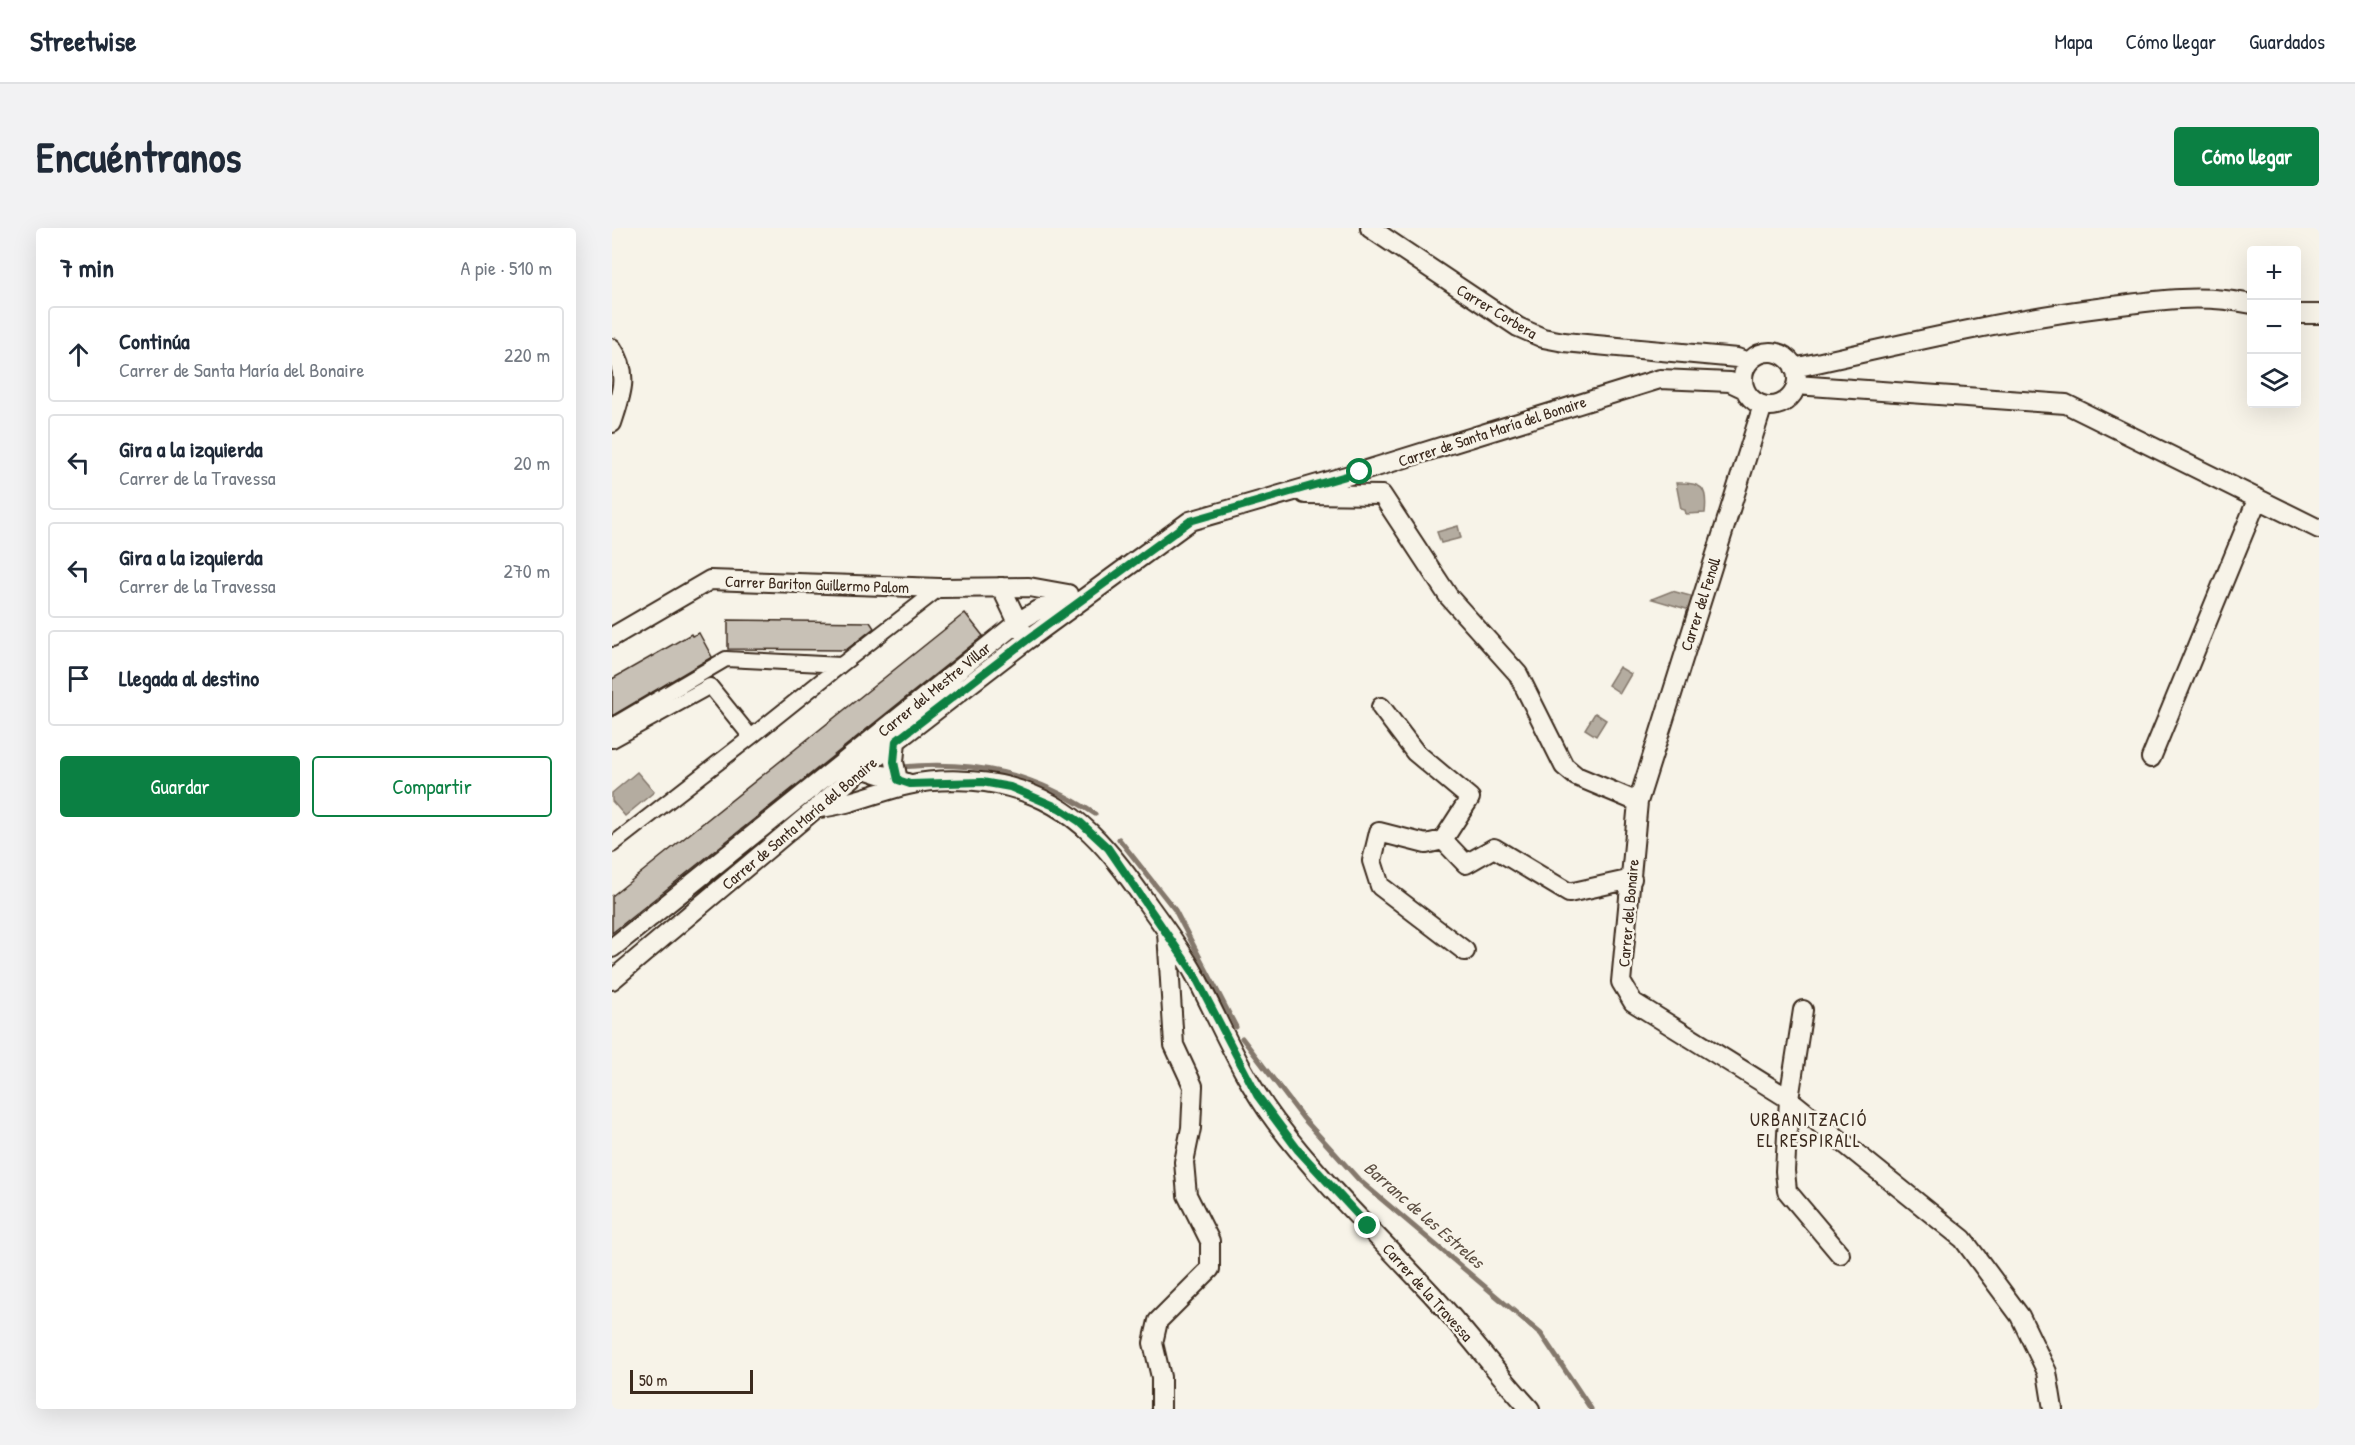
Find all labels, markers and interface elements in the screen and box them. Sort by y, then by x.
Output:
text: Streetwise [30,22,136,60]
text: Mapa [2054,27,2092,56]
text: Cómo llegar [2125,27,2216,56]
text: Guardados [2249,27,2325,56]
button: Cómo llegar [2174,127,2319,186]
text: Encuéntranos [36,128,242,185]
map controls [2247,246,2301,408]
button: + [2247,246,2301,300]
text: 7 min [60,250,114,285]
text: A pie · 510 m [461,254,552,281]
street label: Carrer Corbera [1453,278,1541,344]
button: − [2247,300,2301,354]
text: Continúa [119,326,190,356]
icon: ahead [62,338,95,371]
text: 220 m [504,341,550,368]
button: layers [2247,354,2301,408]
text: Carrer de Santa María del Bonaire [119,356,364,383]
street label: Carrer de Santa María del Bonaire [1395,390,1589,472]
text: Gira a la izquierda [119,434,263,464]
icon: left [62,446,95,479]
text: 20 m [513,449,550,476]
route start [1346,458,1372,484]
text: Carrer de la Travessa [119,464,276,491]
text: Gira a la izquierda [119,542,263,572]
icon: left [62,554,95,587]
street label: Carrer del Fenoll [1675,554,1725,654]
text: 270 m [504,557,550,584]
street label: Carrer Bariton Guillermo Palom [725,570,910,598]
text: Carrer de la Travessa [119,572,276,599]
street label: Carrer del Mestre Villar [873,636,995,742]
icon: arrive [62,662,95,695]
text: Llegada al destino [119,663,259,693]
street label: Carrer de Santa María del Bonaire [717,751,882,895]
button: Guardar [60,756,300,817]
button: Compartir [312,756,552,817]
street label: Carrer del Bonaire [1612,857,1644,968]
district label: URBANITZACIÓ EL RESPIRALL [1750,1107,1868,1153]
water label: Barranc de les Estreles [1359,1155,1491,1275]
route end [1354,1212,1380,1238]
street label: Carrer de la Travessa [1378,1238,1478,1346]
scale bar [630,1367,753,1394]
text: 50 m [639,1369,668,1391]

